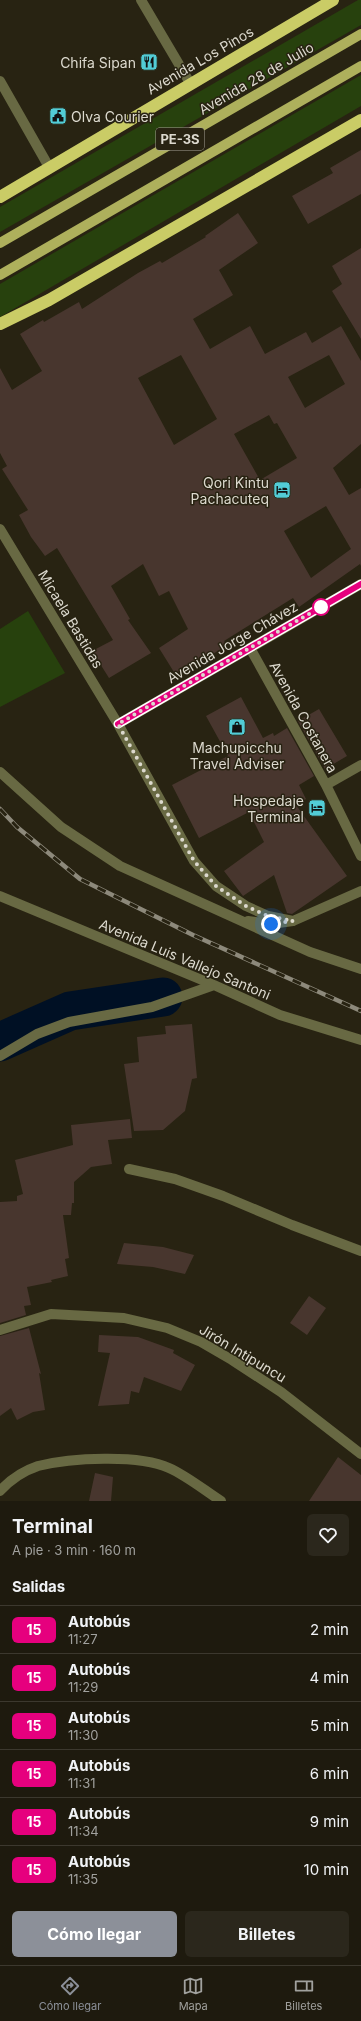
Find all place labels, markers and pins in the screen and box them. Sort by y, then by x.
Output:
restaurant icon: Chifa Sipan [139,52,159,72]
place label: Chifa Sipan [60,54,136,71]
public building icon: Olva Courier [48,106,68,126]
place label: Olva Courier [71,108,154,125]
place label: Qori Kintu Pachacuteq [191,474,269,507]
hotel icon: Qori Kintu Pachacuteq [272,480,292,500]
unlabelled marker [312,598,330,616]
shop icon: Machupicchu Travel Adviser [227,717,247,737]
place label: Machupicchu Travel Adviser [190,739,284,772]
place label: Hospedaje Terminal [233,792,304,825]
hotel icon: Hospedaje Terminal [307,798,327,818]

